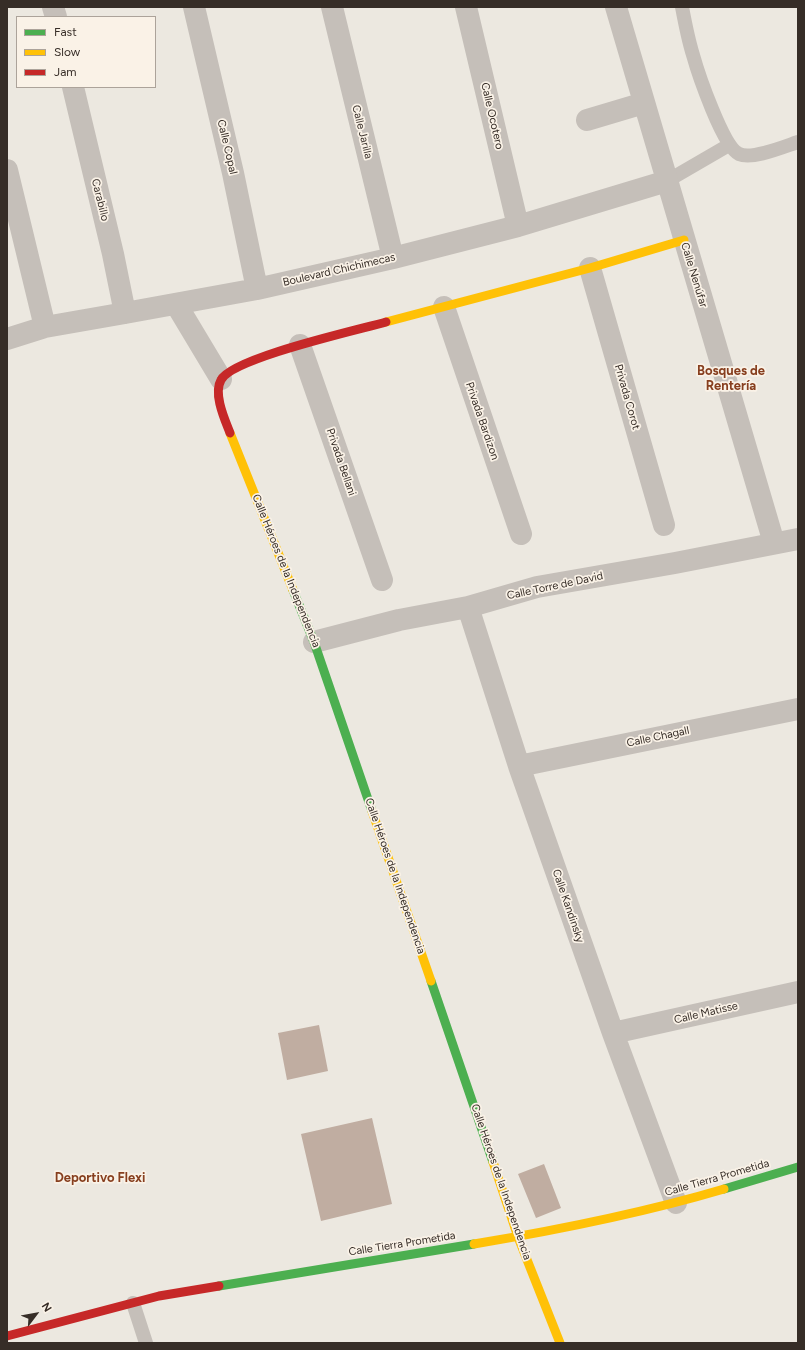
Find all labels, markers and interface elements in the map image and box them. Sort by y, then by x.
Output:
legend [16,16,156,88]
text: Fast [54,25,77,39]
text: Slow [54,45,80,59]
text: Jam [54,65,77,79]
street label: Calle Ocotero [478,81,506,151]
street label: Calle Jarilla [349,104,375,160]
street label: Calle Copal [214,118,240,176]
street label: Carabillo [88,177,112,223]
street label: Calle Nenúfar [678,241,710,309]
street label: Boulevard Chichimecas [282,251,396,289]
street label: Privada Corot [611,363,643,431]
district label: Bosques de Rentería [697,363,765,394]
street label: Privada Bardizon [462,380,502,462]
street label: Privada Bellani [323,427,359,497]
street label: Calle Héroes de la Independencia [249,492,323,650]
street label: Calle Torre de David [506,569,604,603]
street label: Calle Chagall [625,724,691,750]
street label: Calle Héroes de la Independencia [362,796,428,956]
street label: Calle Kandinsky [549,868,587,944]
street label: Calle Matisse [673,999,739,1027]
street label: Calle Héroes de la Independencia [468,1102,534,1262]
street label: Calle Tierra Prometida [663,1157,771,1199]
district label: Deportivo Flexi [55,1170,145,1186]
street label: Calle Tierra Prometida [348,1229,456,1259]
north arrow [16,1294,56,1334]
text: N [39,1300,54,1314]

